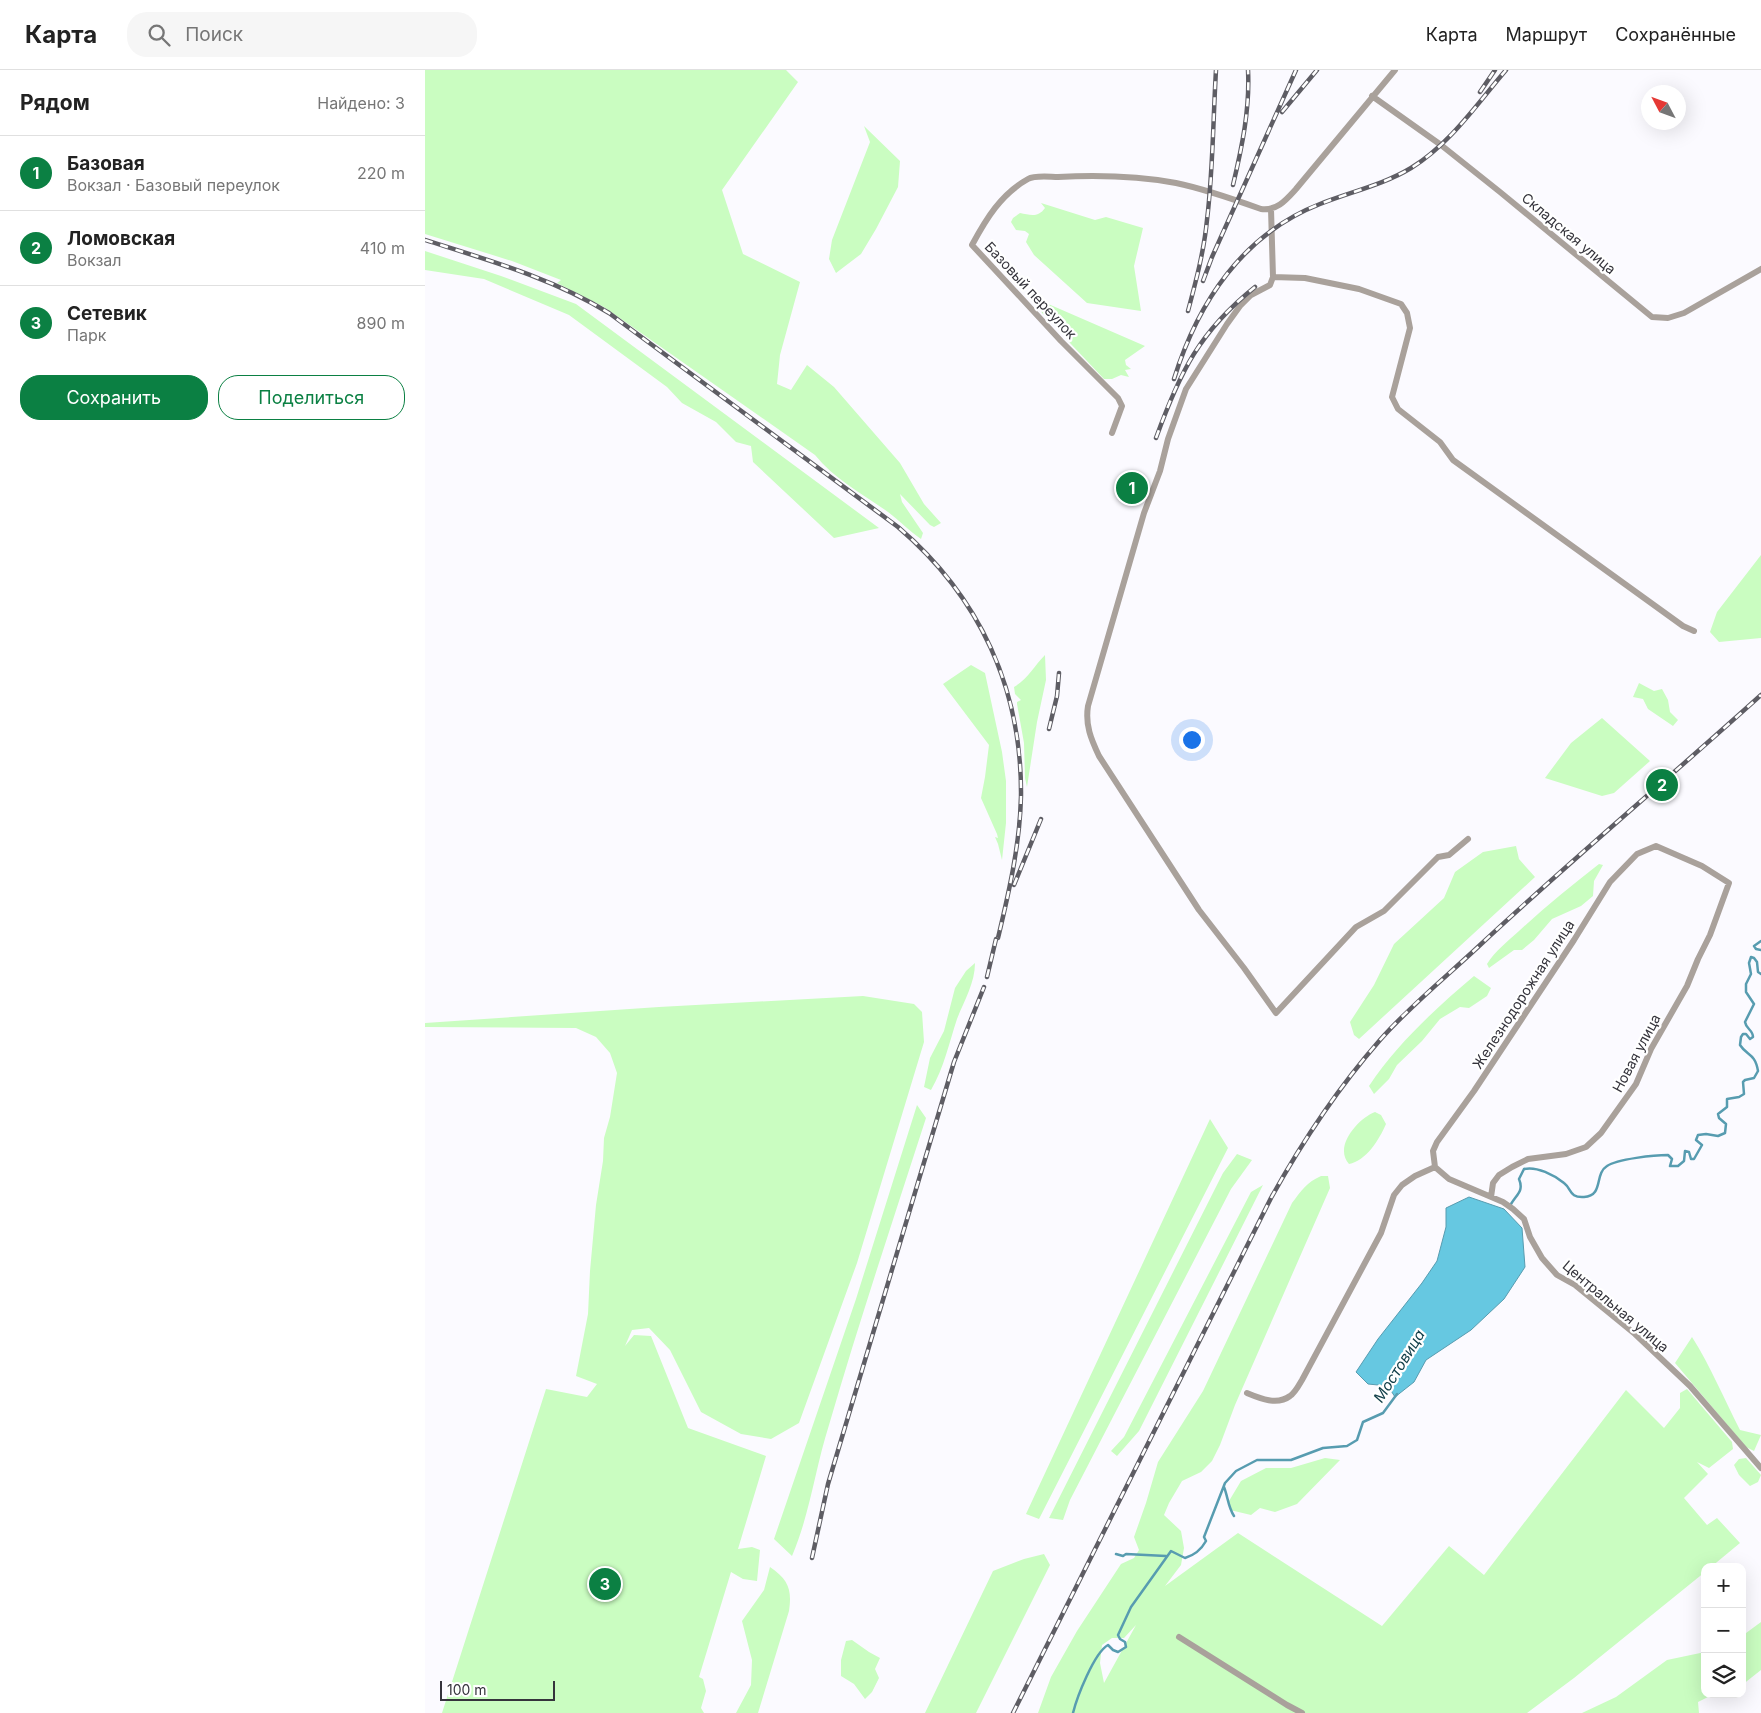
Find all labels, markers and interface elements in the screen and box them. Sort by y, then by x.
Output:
search box [127,12,477,57]
text: Карта [25,20,97,49]
icon: search [145,21,173,49]
text: Поиск [185,23,243,46]
text: Карта [1426,24,1478,45]
text: Маршрут [1506,24,1587,45]
text: Сохранённые [1615,24,1736,45]
north arrow [1641,85,1686,130]
text: Рядом [20,90,90,115]
text: Найдено: 3 [317,93,405,113]
text: Базовая [67,152,145,175]
text: 1 [33,163,39,183]
text: 220 m [357,163,405,183]
text: Вокзал · Базовый переулок [67,175,280,195]
street label: Складская улица [1519,189,1619,277]
text: Ломовская [67,227,175,250]
text: 2 [31,238,41,258]
text: 410 m [360,238,405,258]
street label: Базовый переулок [982,238,1081,342]
text: Вокзал [67,250,121,270]
text: Сетевик [67,302,147,325]
text: 3 [31,313,41,333]
text: 890 m [357,313,405,333]
text: Парк [67,325,106,345]
button: Сохранить [20,375,208,420]
button: Поделиться [218,375,405,420]
pin: 1 [1116,469,1148,507]
your location [1179,727,1205,753]
pin: 2 [1646,766,1678,804]
street label: Железнодорожная улица [1469,916,1577,1072]
street label: Новая улица [1608,1011,1664,1095]
street label: Центральная улица [1559,1257,1673,1355]
water label: Мостовица [1369,1326,1429,1406]
map controls [1701,1563,1746,1698]
button: + [1701,1563,1746,1608]
pin: 3 [589,1565,621,1603]
button: − [1701,1608,1746,1653]
button: layers [1701,1653,1746,1698]
scale bar [440,1678,555,1701]
text: 100 m [447,1681,487,1698]

